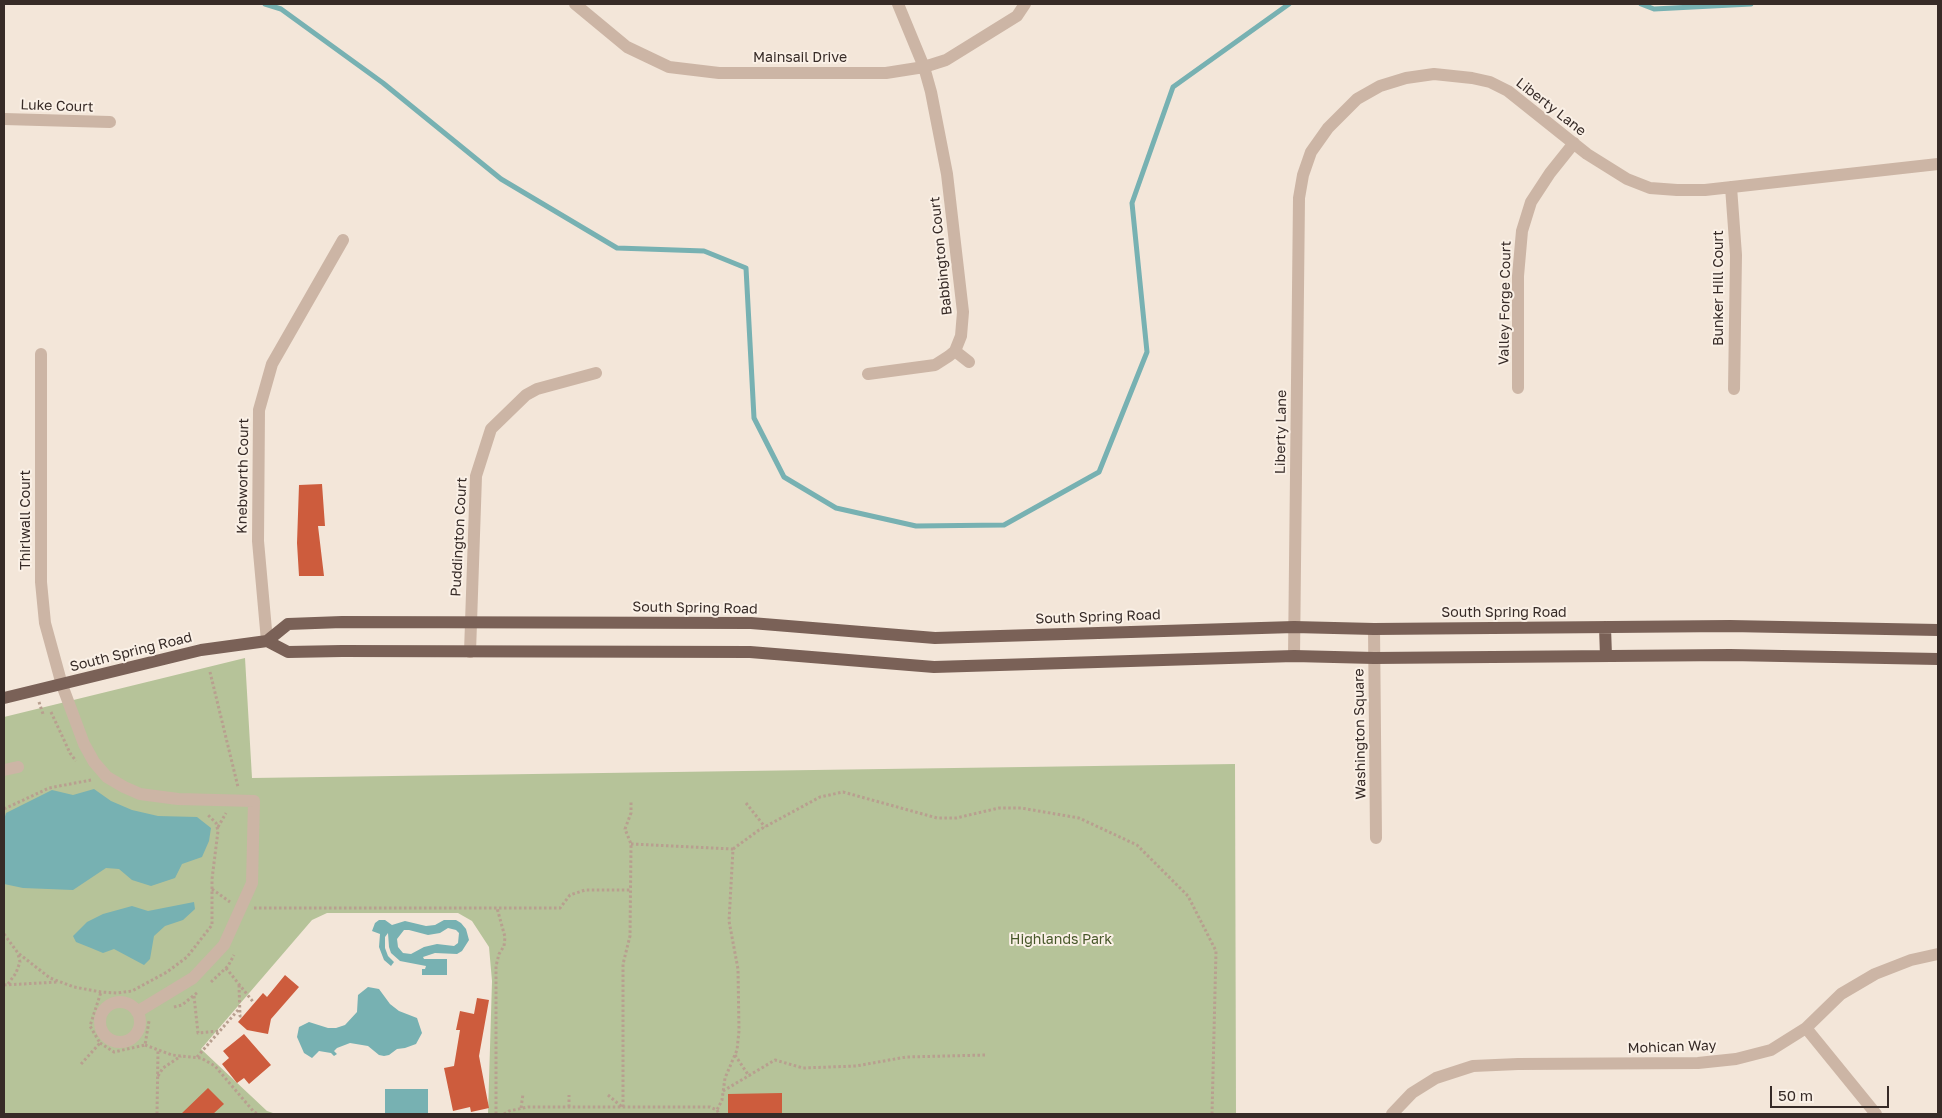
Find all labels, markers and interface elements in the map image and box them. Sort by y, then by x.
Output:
street label: Mainsail Drive [753,50,847,66]
street label: Liberty Lane [1513,74,1589,140]
street label: Luke Court [20,96,94,116]
street label: Babbington Court [926,196,956,316]
street label: Bunker Hill Court [1711,230,1727,346]
street label: Valley Forge Court [1496,241,1514,365]
street label: Liberty Lane [1272,390,1290,474]
street label: Knebworth Court [234,418,252,534]
street label: Thirlwall Court [18,470,34,570]
street label: Puddington Court [447,477,471,597]
street label: South Spring Road [632,599,758,617]
street label: South Spring Road [1441,605,1567,621]
street label: South Spring Road [1035,606,1161,628]
street label: South Spring Road [68,629,194,675]
street label: Washington Square [1350,668,1370,800]
park label: Highlands Park [1010,932,1112,948]
street label: Mohican Way [1627,1037,1717,1057]
scale bar [1772,1076,1891,1108]
text: 50 m [1778,1086,1813,1104]

